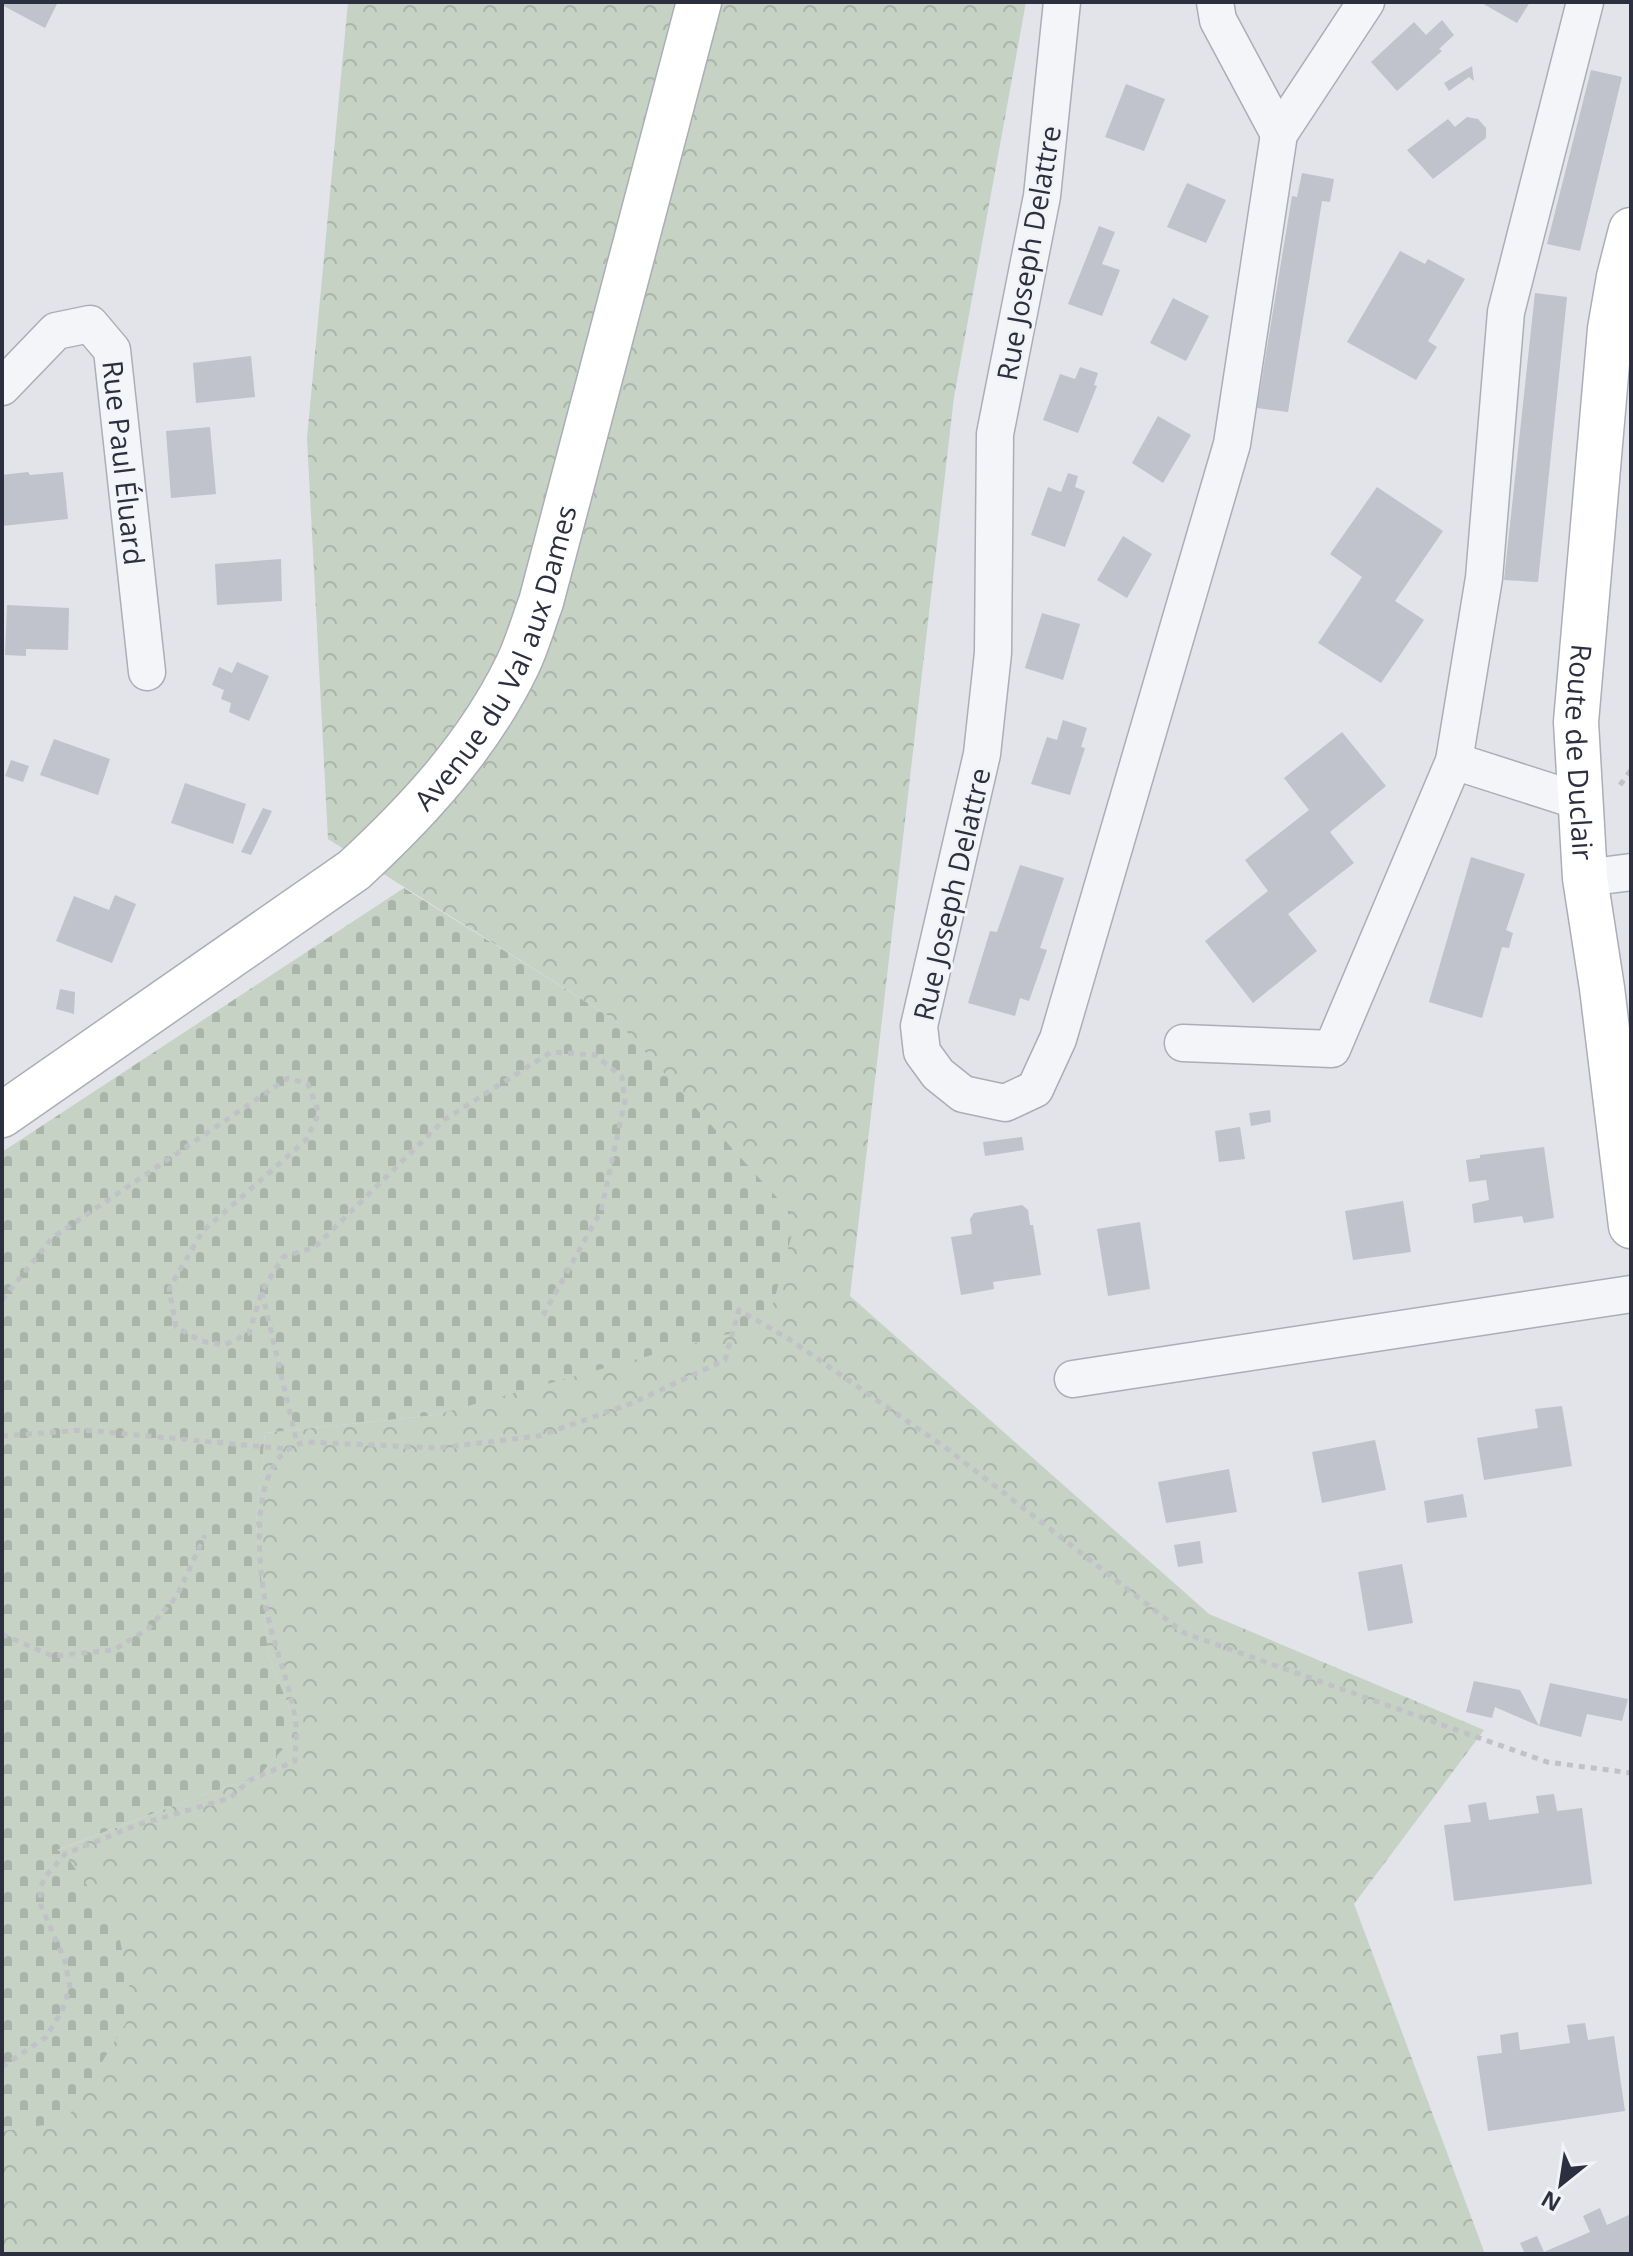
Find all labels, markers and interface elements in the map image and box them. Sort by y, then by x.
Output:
street label: Rue Joseph Delattre [987,123,1069,383]
street label: Rue Paul Éluard [94,359,154,567]
street label: Avenue du Val aux Dames [405,501,585,818]
street label: Route de Duclair [1557,643,1603,862]
street label: Rue Joseph Delattre [903,764,999,1024]
north arrow [1521,2144,1601,2224]
text: N [1535,2185,1566,2220]

